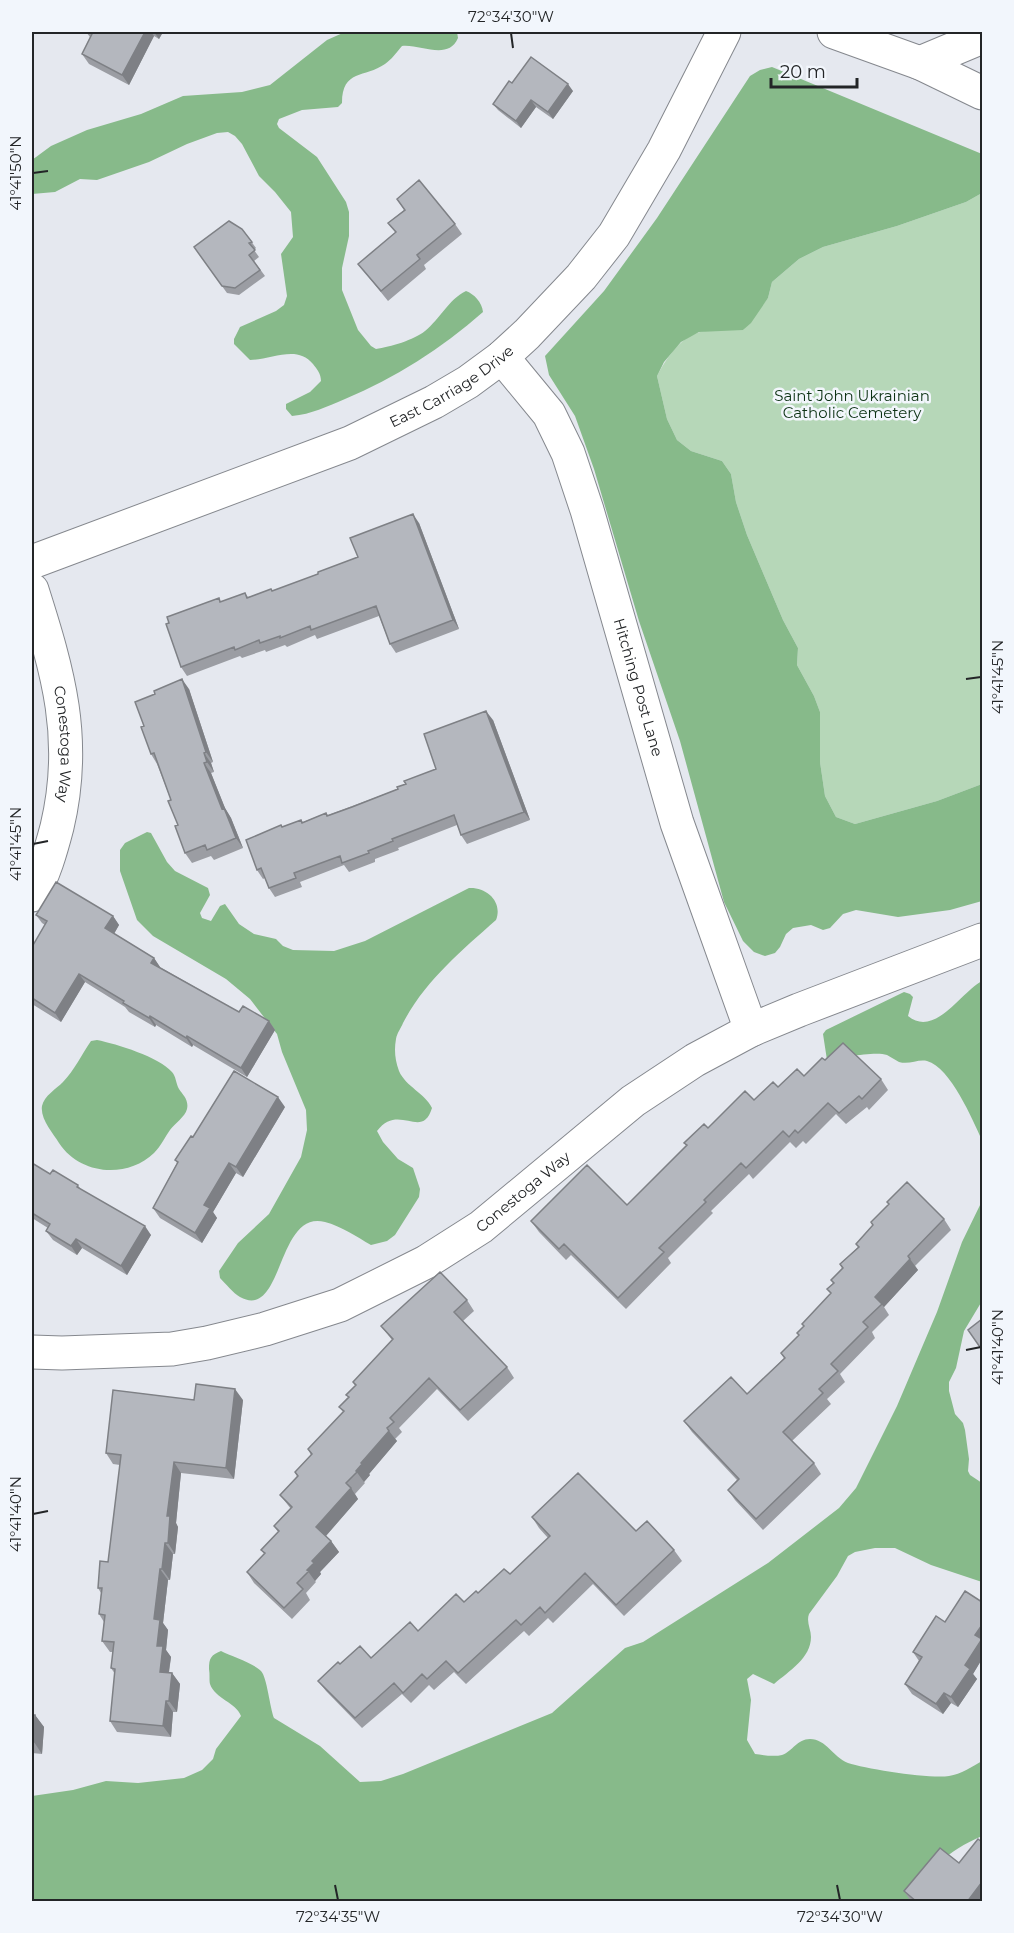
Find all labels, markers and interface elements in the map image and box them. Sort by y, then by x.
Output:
text: 72°34'30"W [468,7,554,26]
scale bar [771,51,856,89]
text: 20 m [780,61,826,83]
text: 41°41'50"N [6,135,25,211]
street label: East Carriage Drive [386,341,517,431]
park label: Saint John Ukrainian Catholic Cemetery [774,386,930,422]
street label: Hitching Post Lane [610,616,667,759]
text: 41°41'45"N [988,640,1007,714]
street label: Conestoga Way [50,684,76,804]
text: 41°41'45"N [6,807,25,881]
street label: Conestoga Way [472,1147,575,1236]
text: 41°41'40"N [988,1309,1007,1385]
text: 41°41'40"N [6,1476,25,1552]
text: 72°34'35"W [296,1907,380,1926]
text: 72°34'30"W [797,1907,883,1926]

